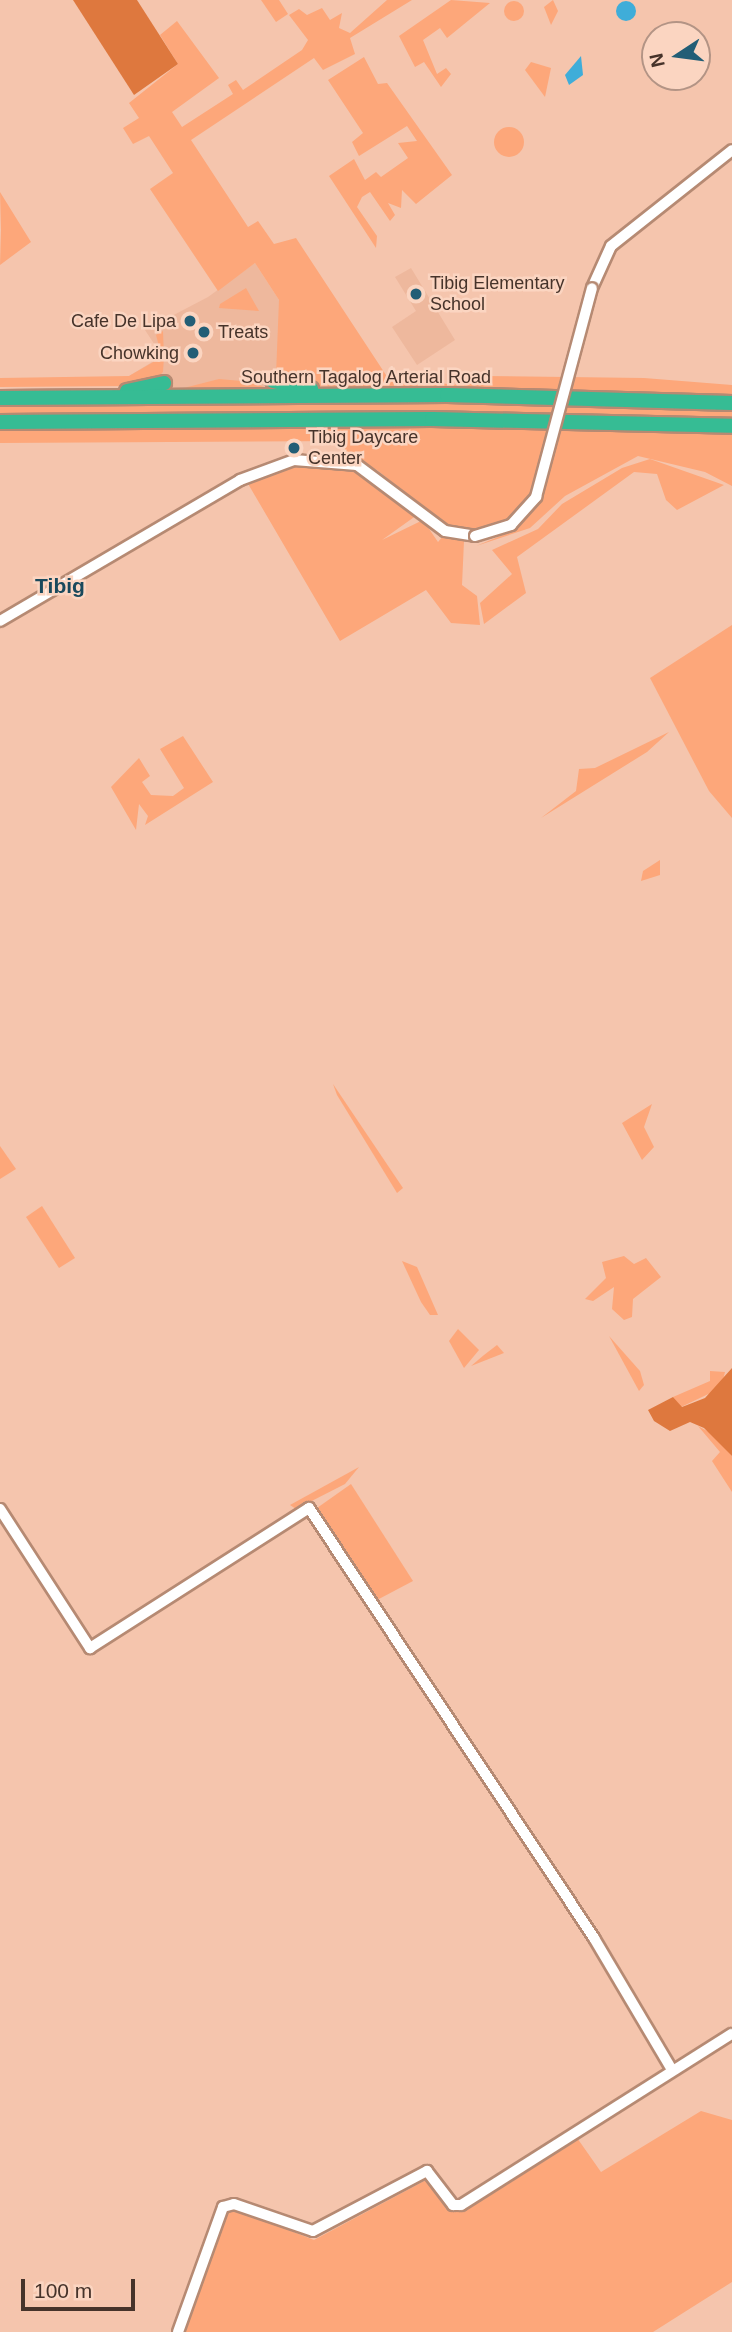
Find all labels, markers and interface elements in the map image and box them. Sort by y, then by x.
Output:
north arrow [641,21,711,91]
text: N [645,51,669,69]
place label: Tibig Elementary School [430,273,564,316]
marker: Tibig Elementary School [408,286,424,302]
place label: Cafe De Lipa [71,310,176,332]
marker: Cafe De Lipa [182,313,198,329]
place label: Treats [218,321,268,343]
marker: Treats [196,324,212,340]
place label: Chowking [100,342,179,364]
marker: Chowking [185,345,201,361]
street label: Southern Tagalog Arterial Road [240,366,492,388]
place label: Tibig Daycare Center [308,427,418,470]
marker: Tibig Daycare Center [286,440,302,456]
district label: Tibig [35,573,85,599]
scale bar [24,2266,138,2310]
text: 100 m [34,2279,92,2302]

